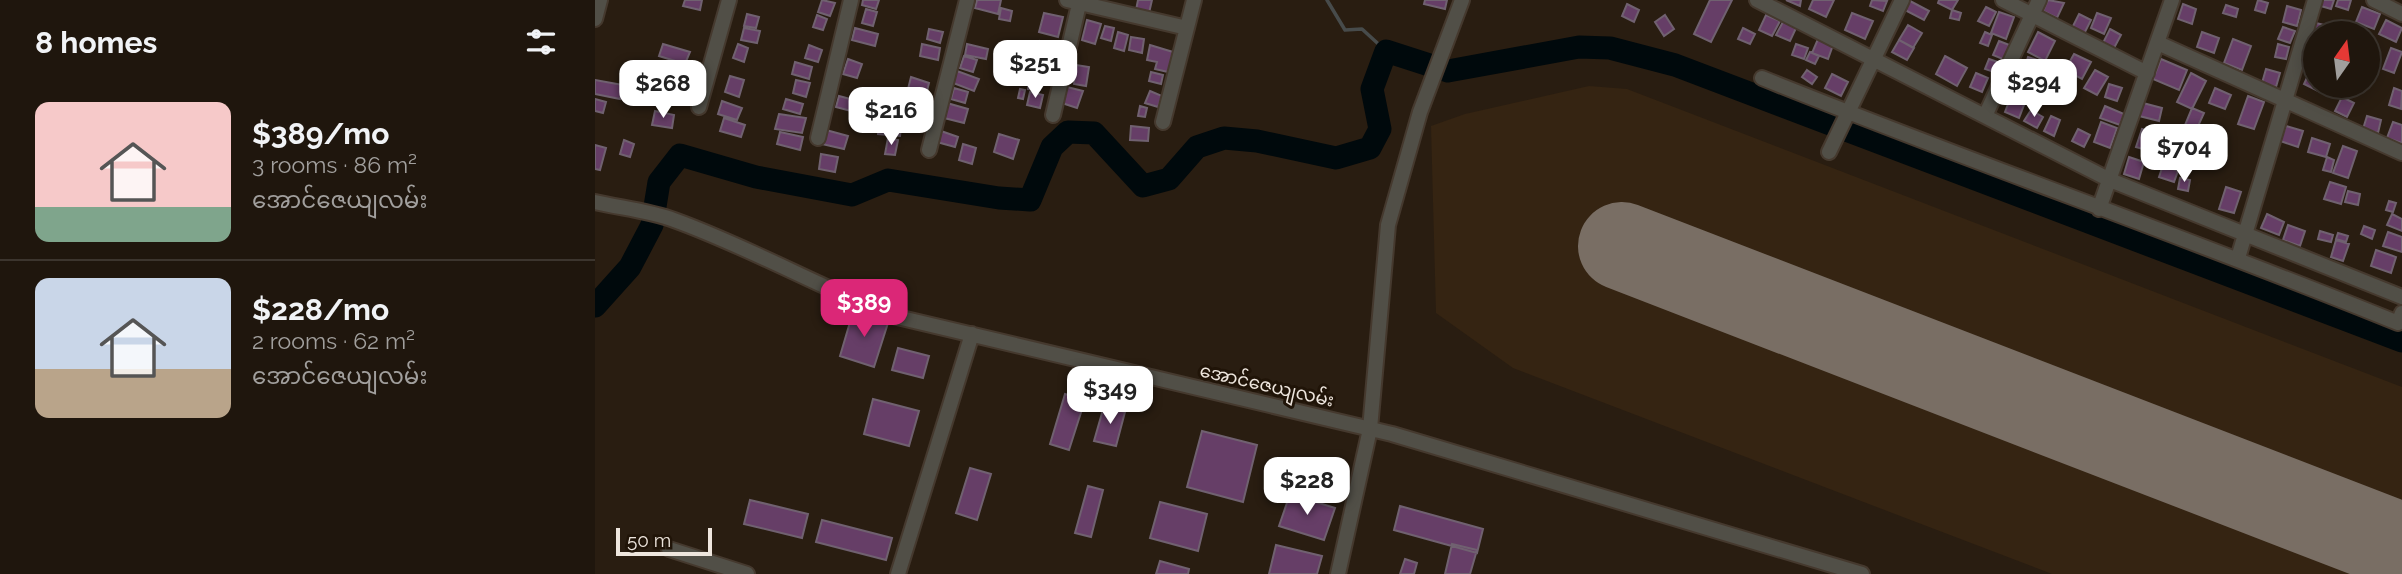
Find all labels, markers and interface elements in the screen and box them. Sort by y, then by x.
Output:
north arrow [2303,21,2380,98]
map controls [2303,21,2380,98]
icon: filters [522,23,560,61]
text: 8 homes [35,25,157,60]
pin: $251 [994,41,1076,100]
text: $251 [1009,49,1061,76]
pin: $268 [622,60,704,120]
pin: $294 [1993,60,2075,119]
text: $294 [2007,68,2061,95]
text: $268 [635,69,691,96]
pin: $216 [850,88,932,147]
text: $216 [865,96,917,123]
text: $389/mo [252,116,389,151]
pin: $704 [2143,124,2225,184]
icon: home [91,130,175,214]
text: $704 [2157,133,2211,160]
text: 3 rooms · 86 m² [252,151,417,178]
text: အောင်ဇေယျလမ်း [252,186,427,213]
pin: $389 [823,280,905,339]
text: $389 [837,288,891,315]
text: $228/mo [252,292,389,327]
icon: home [91,306,175,390]
text: 2 rooms · 62 m² [252,327,415,354]
street label: အောင်ဇေယျလမ်း [1197,357,1337,416]
text: အောင်ဇေယျလမ်း [252,362,427,389]
pin: $349 [1069,366,1151,426]
text: $349 [1083,375,1137,402]
pin: $228 [1266,458,1348,517]
text: $228 [1280,466,1334,493]
scale bar [616,525,712,557]
text: 50 m [627,529,671,551]

